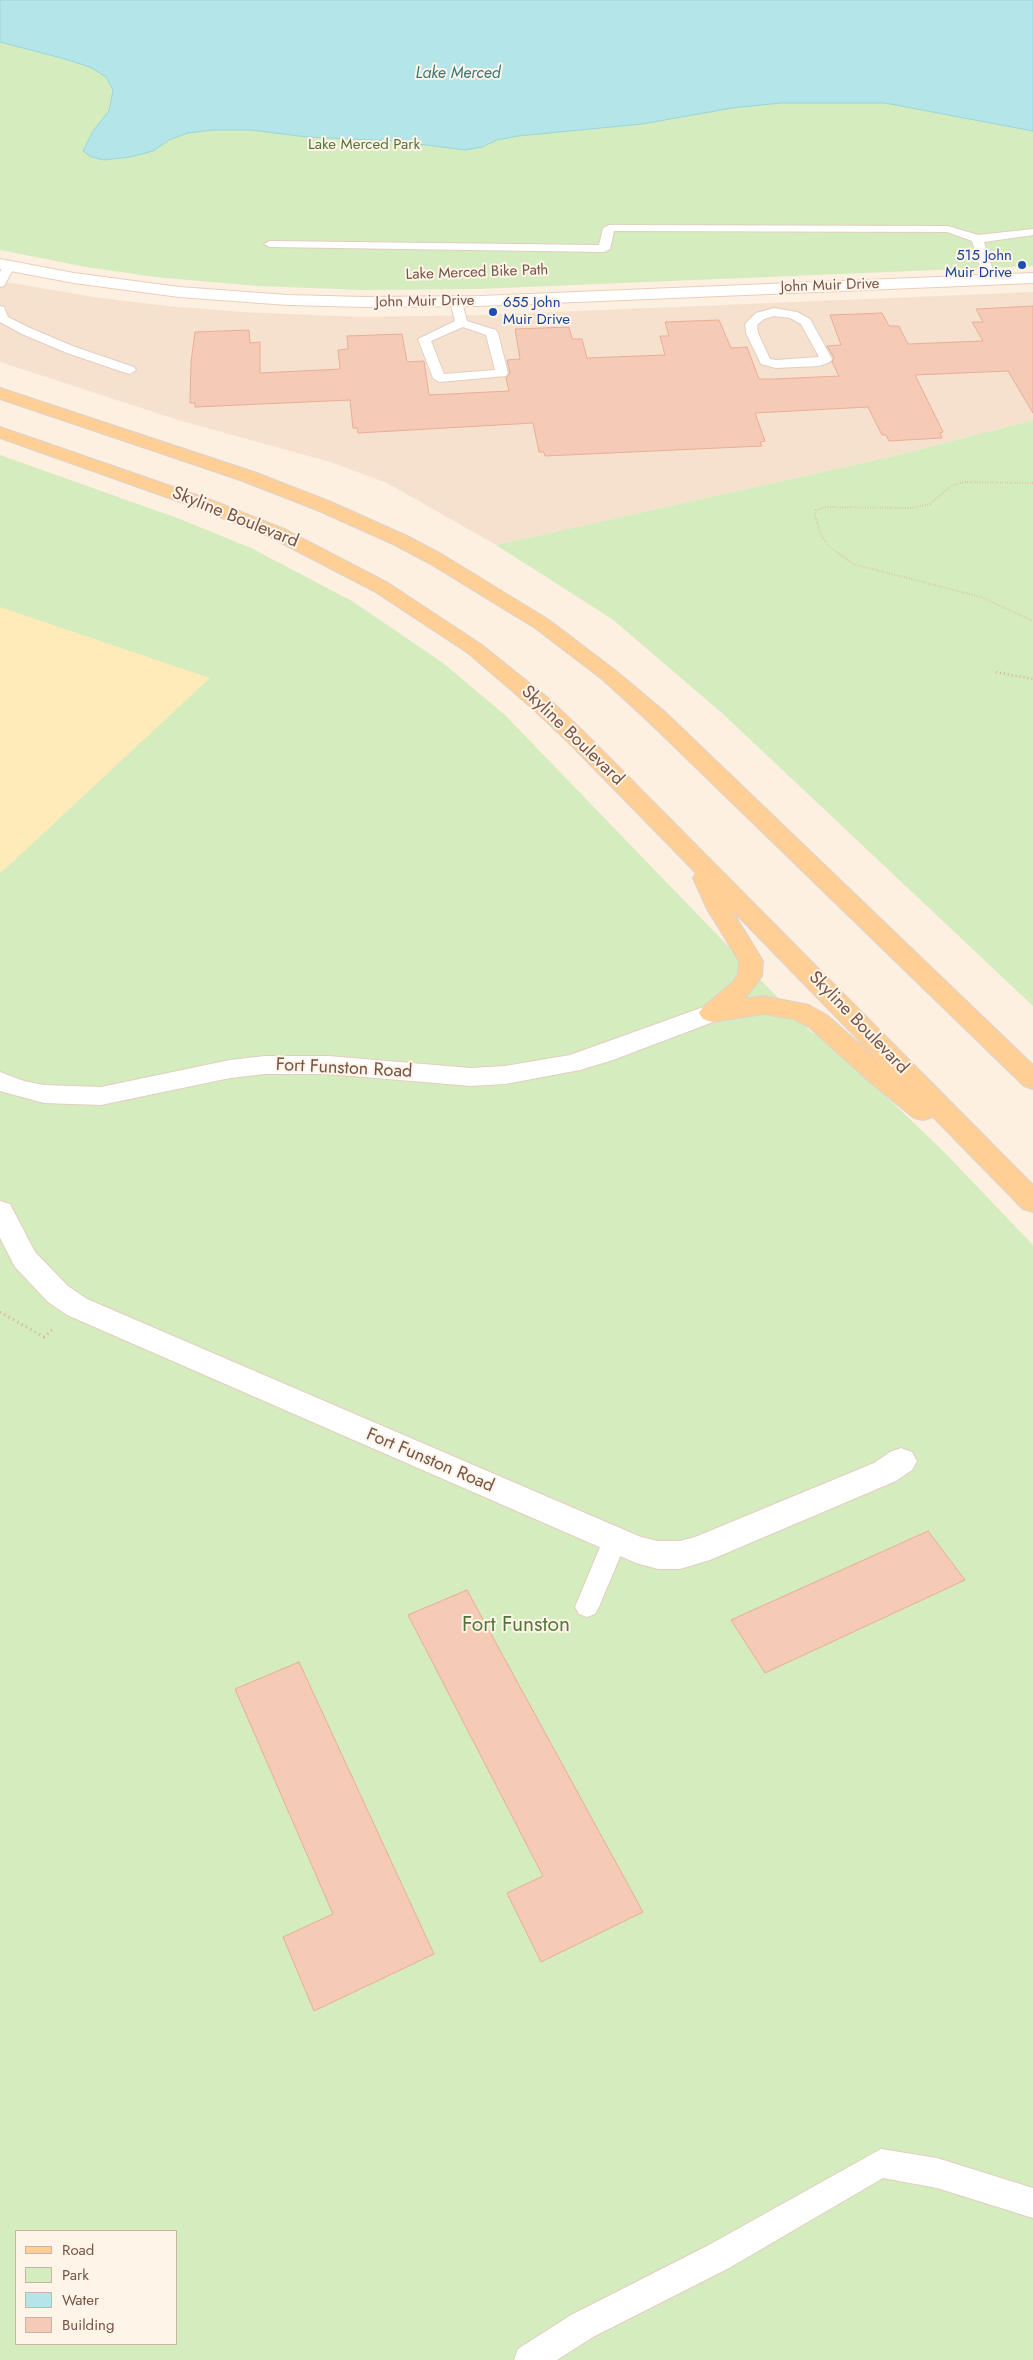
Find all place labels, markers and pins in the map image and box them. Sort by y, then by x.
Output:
place label: 515 John Muir Drive [945,247,1012,282]
marker: 515 John Muir Drive [1016,259,1028,271]
place label: 655 John Muir Drive [503,294,570,329]
marker: 655 John Muir Drive [487,306,499,318]

